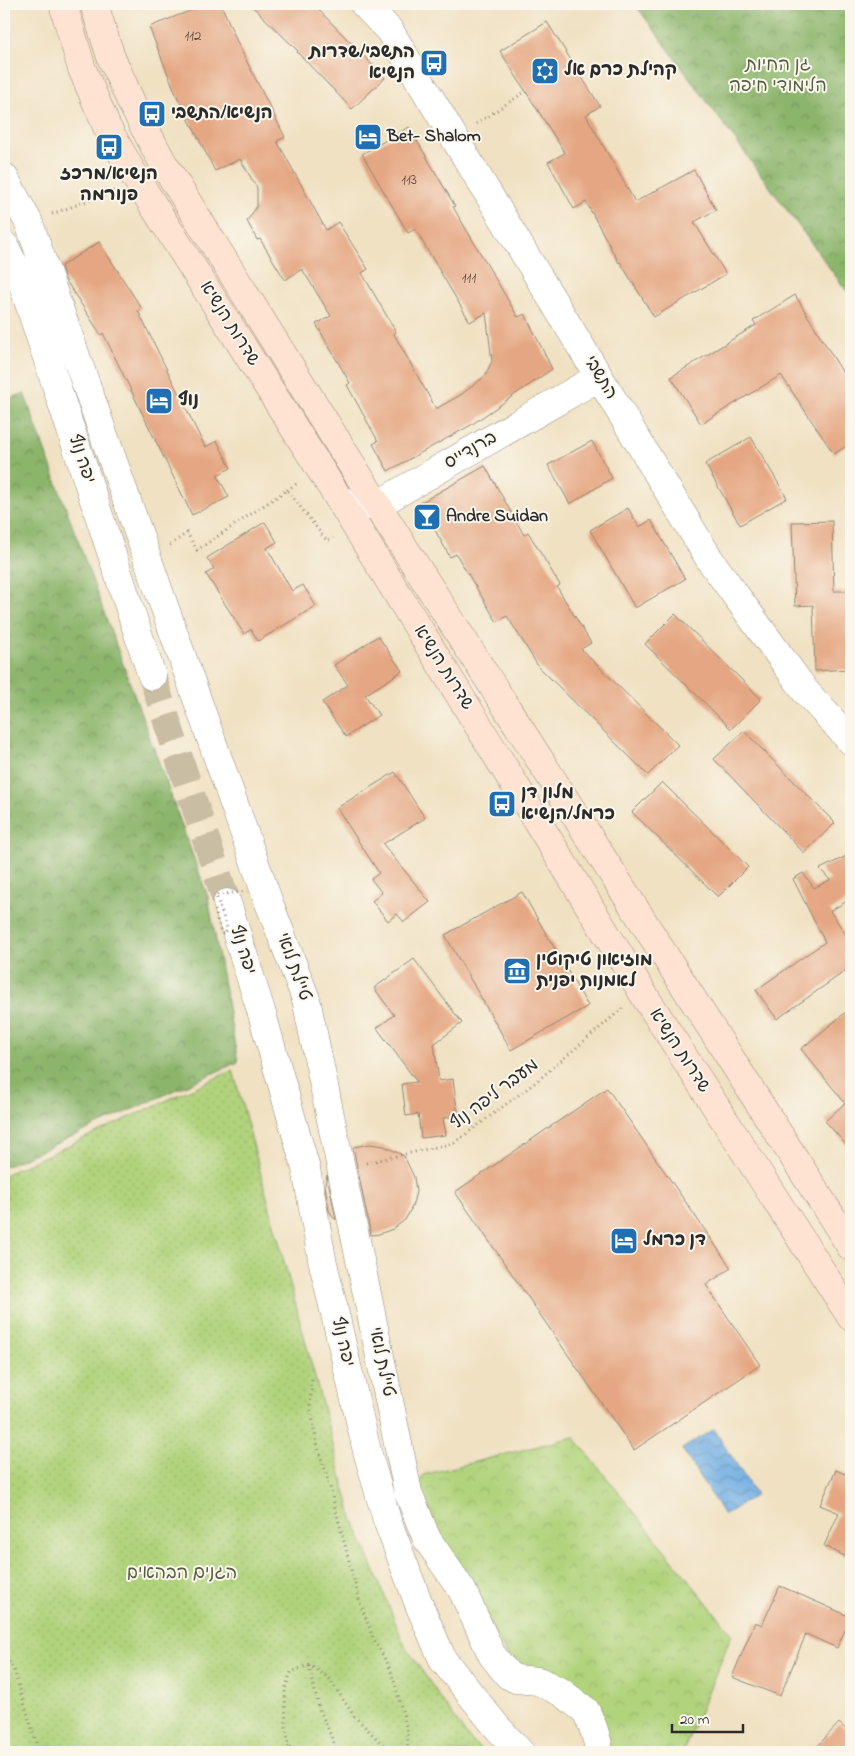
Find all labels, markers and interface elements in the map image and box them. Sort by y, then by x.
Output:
house number: 112 [185,25,202,47]
place label: התשבי/שדרות הנשיא [307,40,415,87]
bus stop icon: התשבי/שדרות הנשיא [419,48,449,78]
park label: גן החיות הלימודי חיפה [729,53,827,100]
synagogue icon: קהילת כרם אל [530,56,560,86]
place label: קהילת כרם אל [564,58,677,84]
bus stop icon: הנשיא/התשבי [137,99,167,129]
place label: הנשיא/התשבי [171,101,273,127]
hotel icon: Bet- Shalom [353,122,383,152]
place label: Bet- Shalom [386,124,481,150]
bus stop icon: הנשיא/מרכז פנורמה [94,132,124,162]
place label: הנשיא/מרכז פנורמה [60,162,158,209]
house number: 113 [401,169,417,191]
house number: 111 [462,267,476,289]
street label: שדרות הנשיא [192,276,266,372]
street label: התשבי [577,351,623,405]
hotel icon: נוף [144,386,174,416]
place label: נוף [178,388,199,414]
street label: ברנדייס [440,425,502,477]
street label: יפה נוף [61,431,101,487]
bar icon: Andre Suidan [412,502,442,532]
place label: Andre Suidan [446,504,548,530]
street label: שדרות הנשיא [406,620,480,716]
place label: מלון דן כרמל/הנשיא [521,781,615,828]
bus stop icon: מלון דן כרמל/הנשיא [487,789,517,819]
street label: יפה נוף [222,922,262,978]
street label: טיילת לואי [269,929,317,1005]
place label: מוזיאון טיקוטין לאמנות יפנית [536,948,653,995]
museum icon: מוזיאון טיקוטין לאמנות יפנית [502,956,532,986]
street label: שדרות הנשיא [642,1004,716,1098]
street label: מעבר ליפה נוף [445,1053,545,1137]
hotel icon: דן כרמל [609,1226,639,1256]
place label: דן כרמל [643,1228,706,1254]
street label: יפה נוף [324,1314,360,1370]
street label: טיילת לואי [361,1325,401,1399]
park label: הגנים הבהאים [127,1561,237,1587]
scale bar [672,1701,744,1733]
text: 20 m [680,1709,710,1731]

